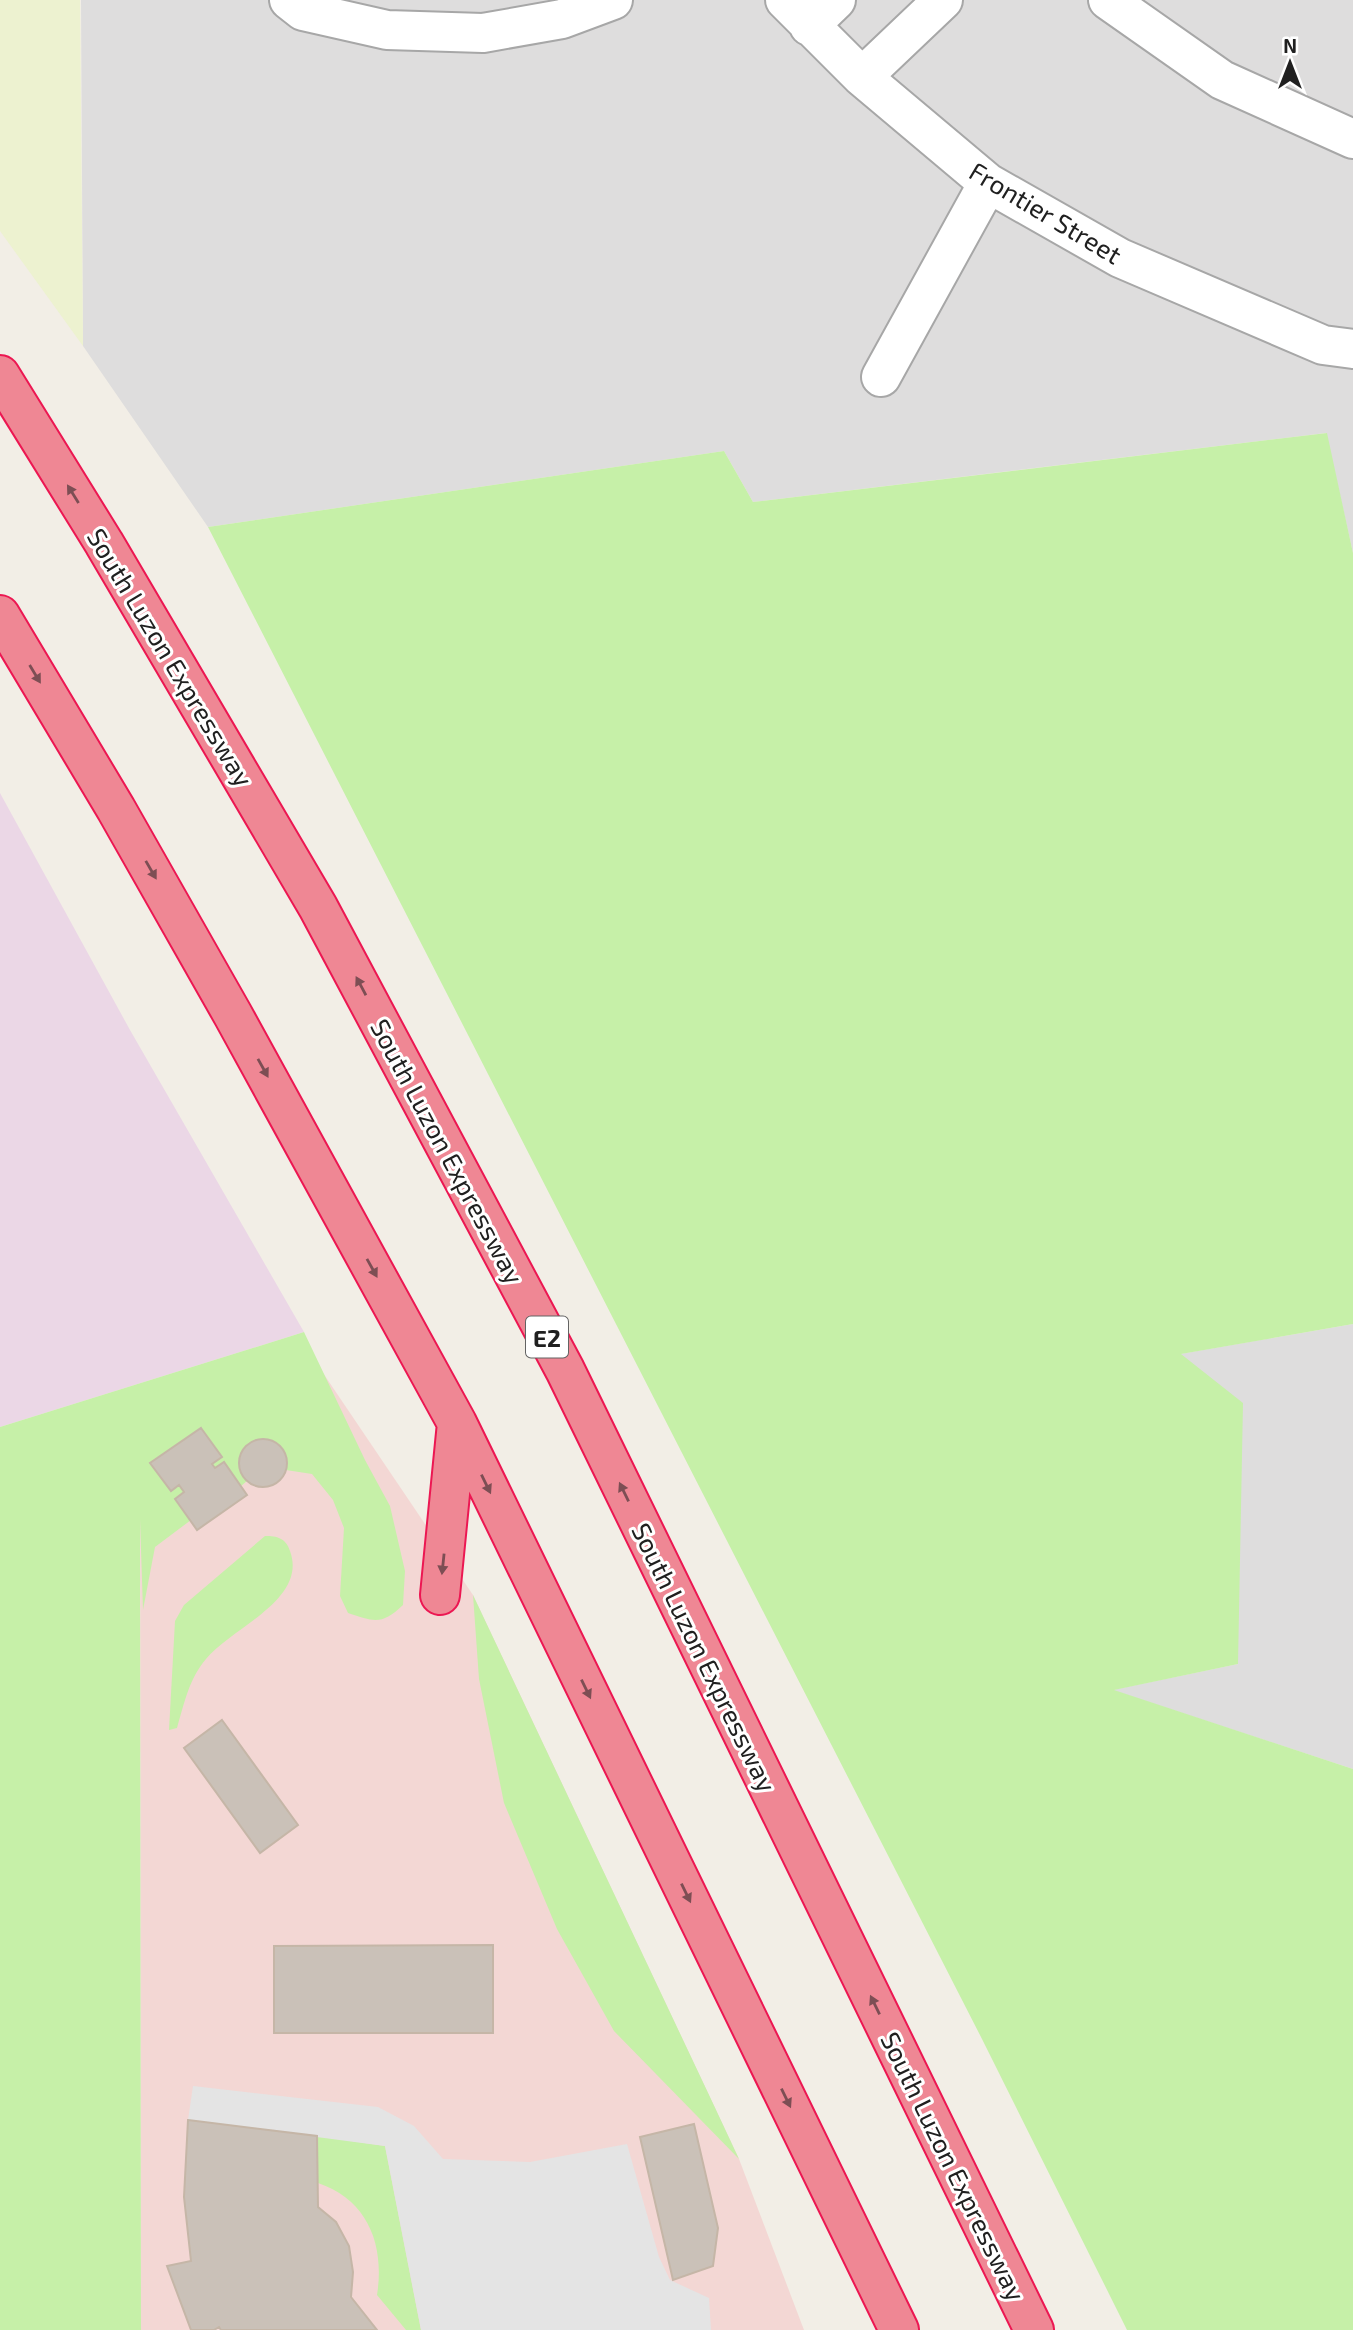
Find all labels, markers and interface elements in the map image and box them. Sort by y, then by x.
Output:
north arrow [1255,28,1325,98]
text: N [1283,34,1297,57]
street label: Frontier Street [964,154,1128,270]
one-way arrow [67,484,80,503]
street label: South Luzon Expressway [82,522,260,792]
one-way arrow [29,664,41,683]
one-way arrow [145,860,157,879]
one-way arrow [355,976,367,996]
street label: South Luzon Expressway [365,1013,531,1289]
one-way arrow [257,1058,268,1078]
one-way arrow [365,1258,377,1278]
road number: E2 [526,1316,568,1358]
one-way arrow [481,1474,492,1494]
one-way arrow [619,1482,630,1502]
street label: South Luzon Expressway [626,1517,784,1797]
one-way arrow [437,1553,448,1575]
one-way arrow [581,1679,592,1699]
one-way arrow [680,1883,692,1903]
one-way arrow [869,1995,881,2015]
street label: South Luzon Expressway [875,2026,1033,2306]
one-way arrow [780,2088,791,2108]

